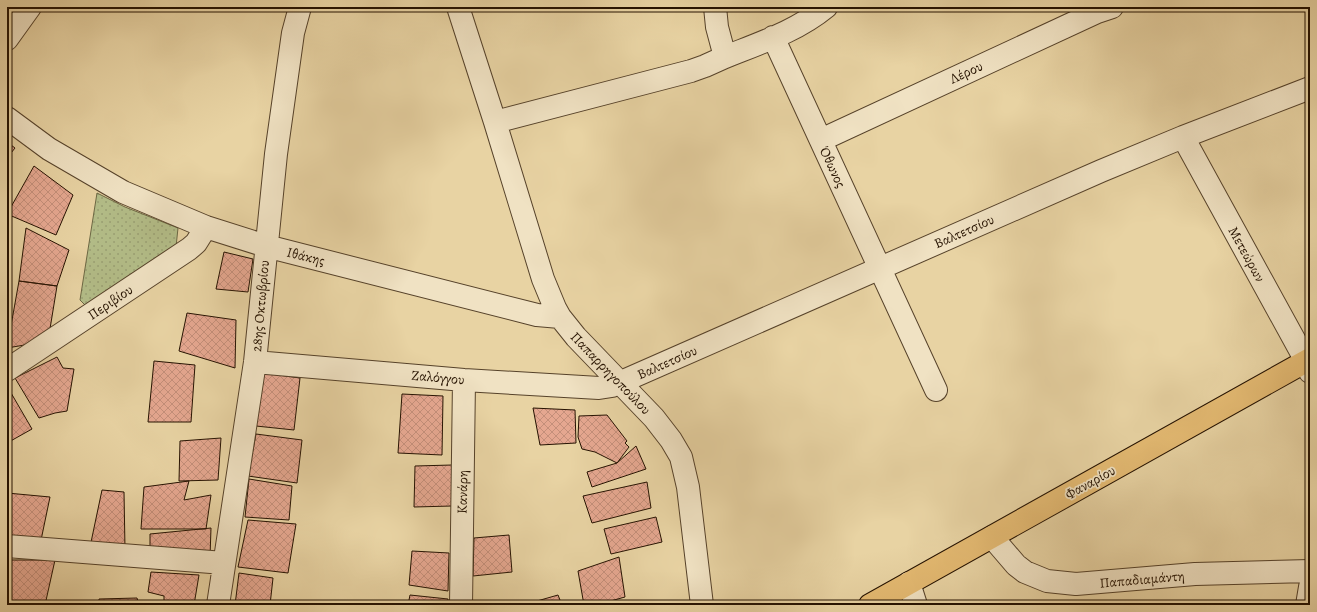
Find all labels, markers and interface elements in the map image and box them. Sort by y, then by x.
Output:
street label: Λέρου [946,57,986,89]
street label: Όθωνος [814,143,850,191]
street label: Βαλτετσίου [931,210,997,253]
street label: Μετεώρων [1224,223,1270,286]
street label: Ιθάκης [285,243,327,270]
street label: 28ης Οκτωβρίου [247,259,274,353]
street label: Περιβίου [84,280,137,325]
street label: Παπαρρηγοπούλου [566,328,655,419]
street label: Βαλτετσίου [634,341,700,384]
street label: Ζαλόγγου [411,366,465,389]
street label: Φαναρίου [1062,461,1119,504]
street label: Κανάρη [453,470,472,514]
street label: Παπαδιαμάντη [1099,566,1185,593]

